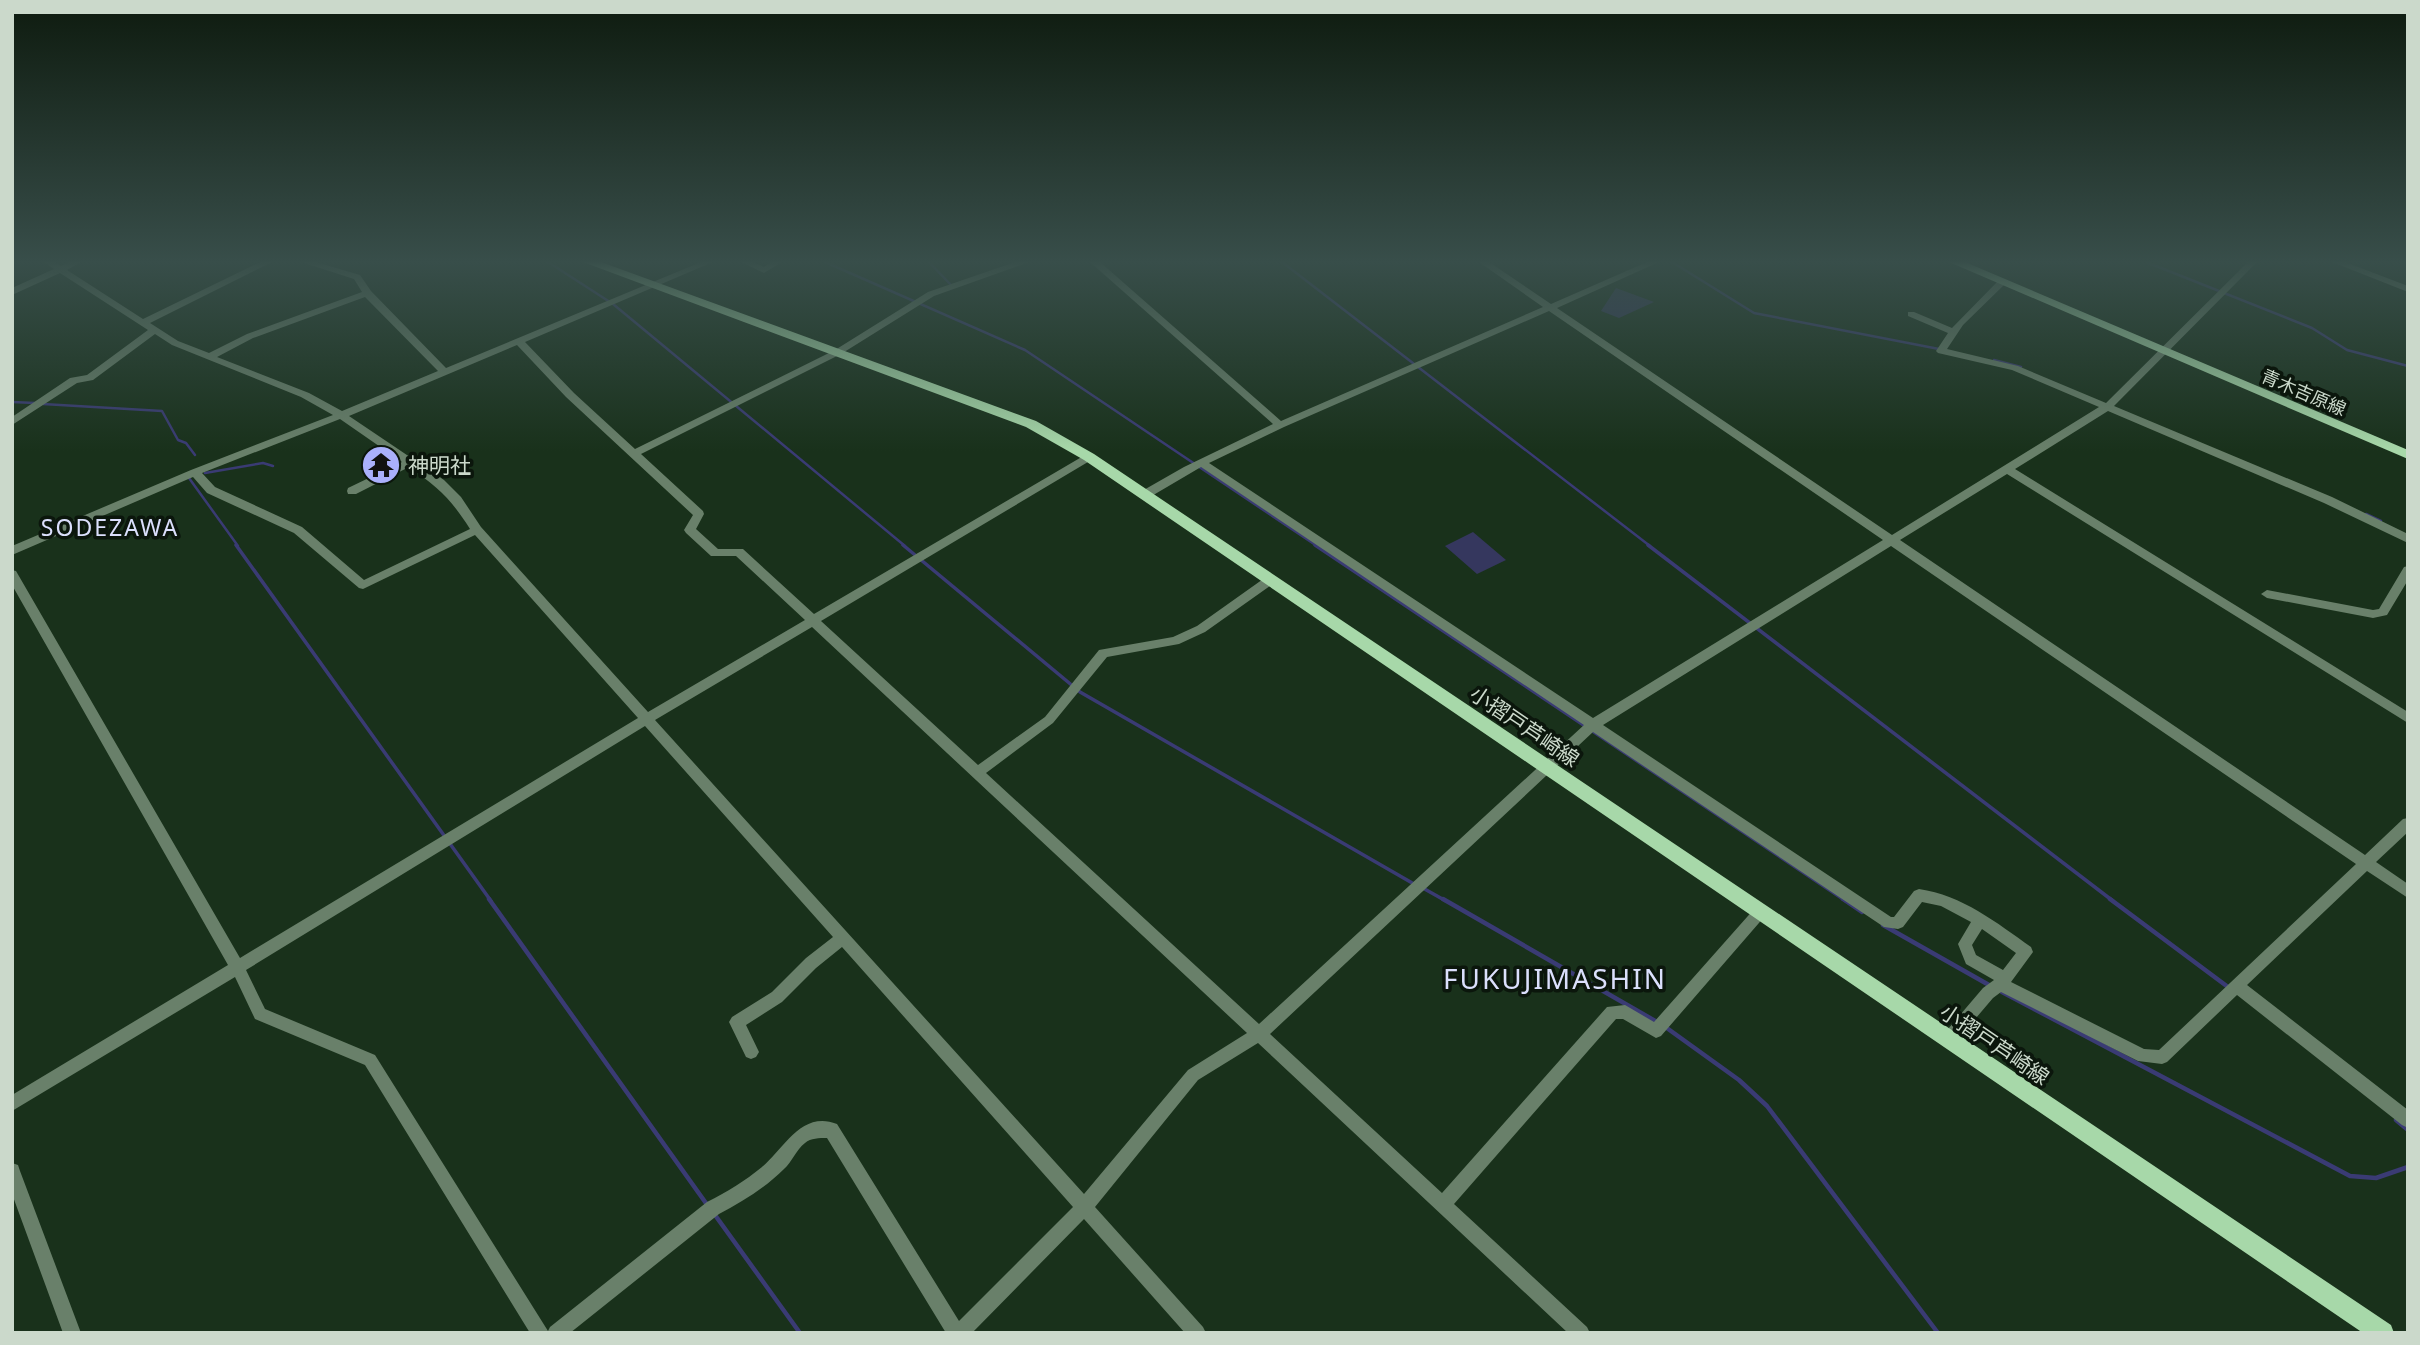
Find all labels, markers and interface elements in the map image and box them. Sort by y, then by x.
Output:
street label: 青木吉原線 [2258,363,2350,421]
temple icon: 神明社 [360,444,402,486]
place label: 神明社 [408,451,471,479]
district label: SODEZAWA [41,511,179,543]
street label: 小摺戸芦崎線 [1465,679,1585,773]
district label: FUKUJIMASHIN [1443,959,1667,997]
street label: 小摺戸芦崎線 [1935,997,2055,1091]

